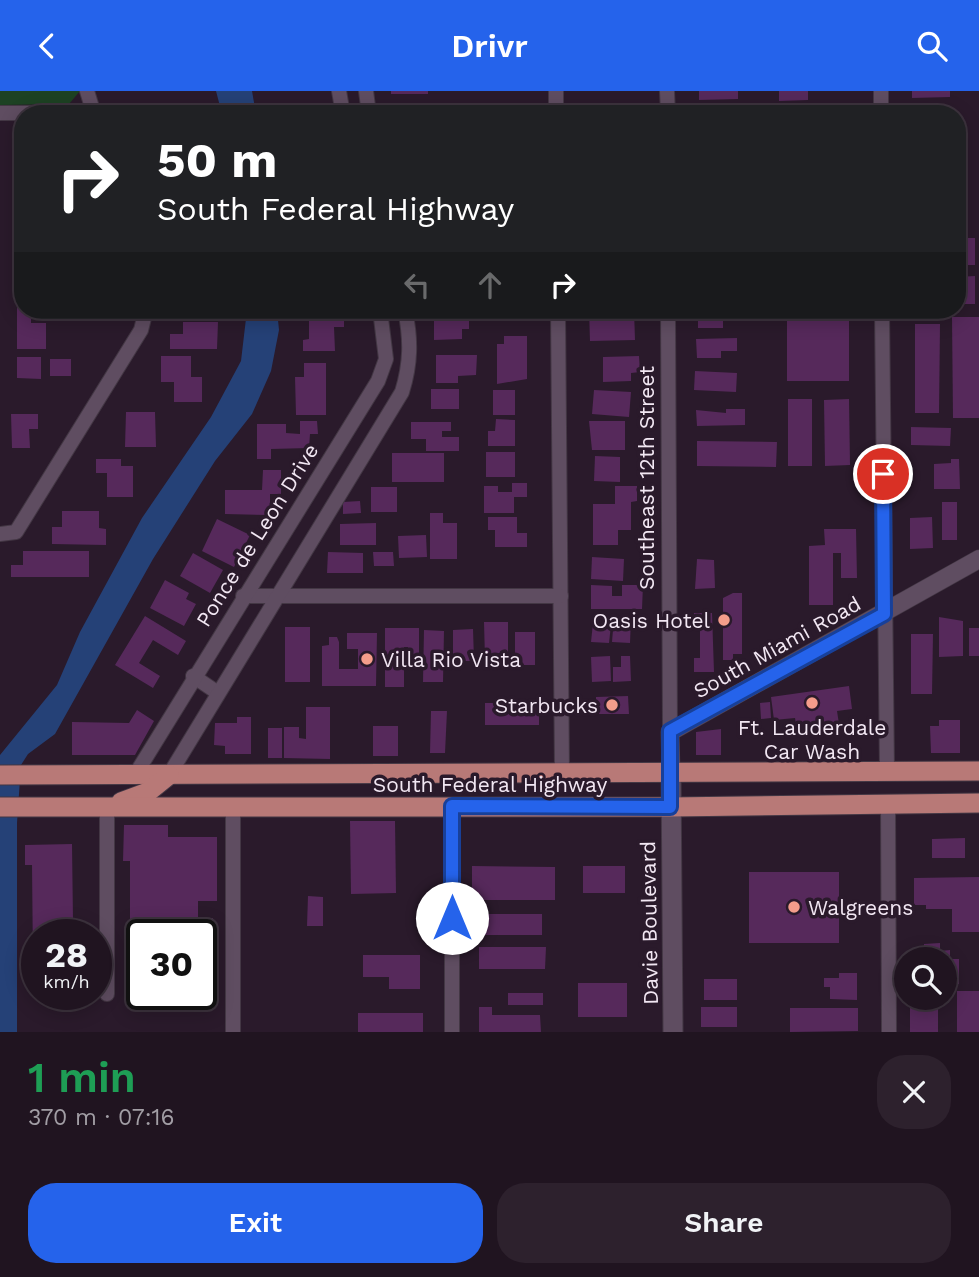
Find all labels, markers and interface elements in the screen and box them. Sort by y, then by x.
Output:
icon: back [28,27,66,65]
text: Drivr [451,27,528,65]
icon: search [913,27,951,65]
text: 50 m [157,131,277,189]
icon: right [42,133,133,224]
text: South Federal Highway [157,190,514,228]
icon: left [398,266,436,304]
icon: ahead [471,266,509,304]
icon: right [544,266,582,304]
street label: Southeast 12th Street [634,366,659,590]
street label: Ponce de Leon Drive [190,439,324,631]
pin [853,444,913,504]
icon: arrive [864,455,902,493]
street label: South Miami Road [689,591,865,703]
place label: Oasis Hotel [593,608,711,633]
marker: Oasis Hotel [716,612,732,628]
place label: Villa Rio Vista [381,647,521,672]
marker: Villa Rio Vista [359,651,375,667]
place label: Starbucks [495,693,598,718]
marker: Ft. Lauderdale Car Wash [804,695,820,711]
marker: Starbucks [604,697,620,713]
place label: Ft. Lauderdale Car Wash [738,715,886,764]
street label: South Federal Highway [373,772,607,797]
street label: Davie Boulevard [635,841,663,1005]
position arrow [415,881,489,955]
place label: Walgreens [808,895,913,920]
marker: Walgreens [786,899,802,915]
speed limit sign: 30 [126,919,217,1010]
text: 28 [45,934,88,976]
map controls [894,947,957,1010]
button: search [894,947,957,1010]
text: km/h [43,971,90,992]
text: 1 min [28,1053,136,1102]
button: close [877,1055,951,1129]
text: 370 m · 07:16 [28,1104,174,1131]
button: Exit [28,1183,483,1263]
button: Share [497,1183,951,1263]

